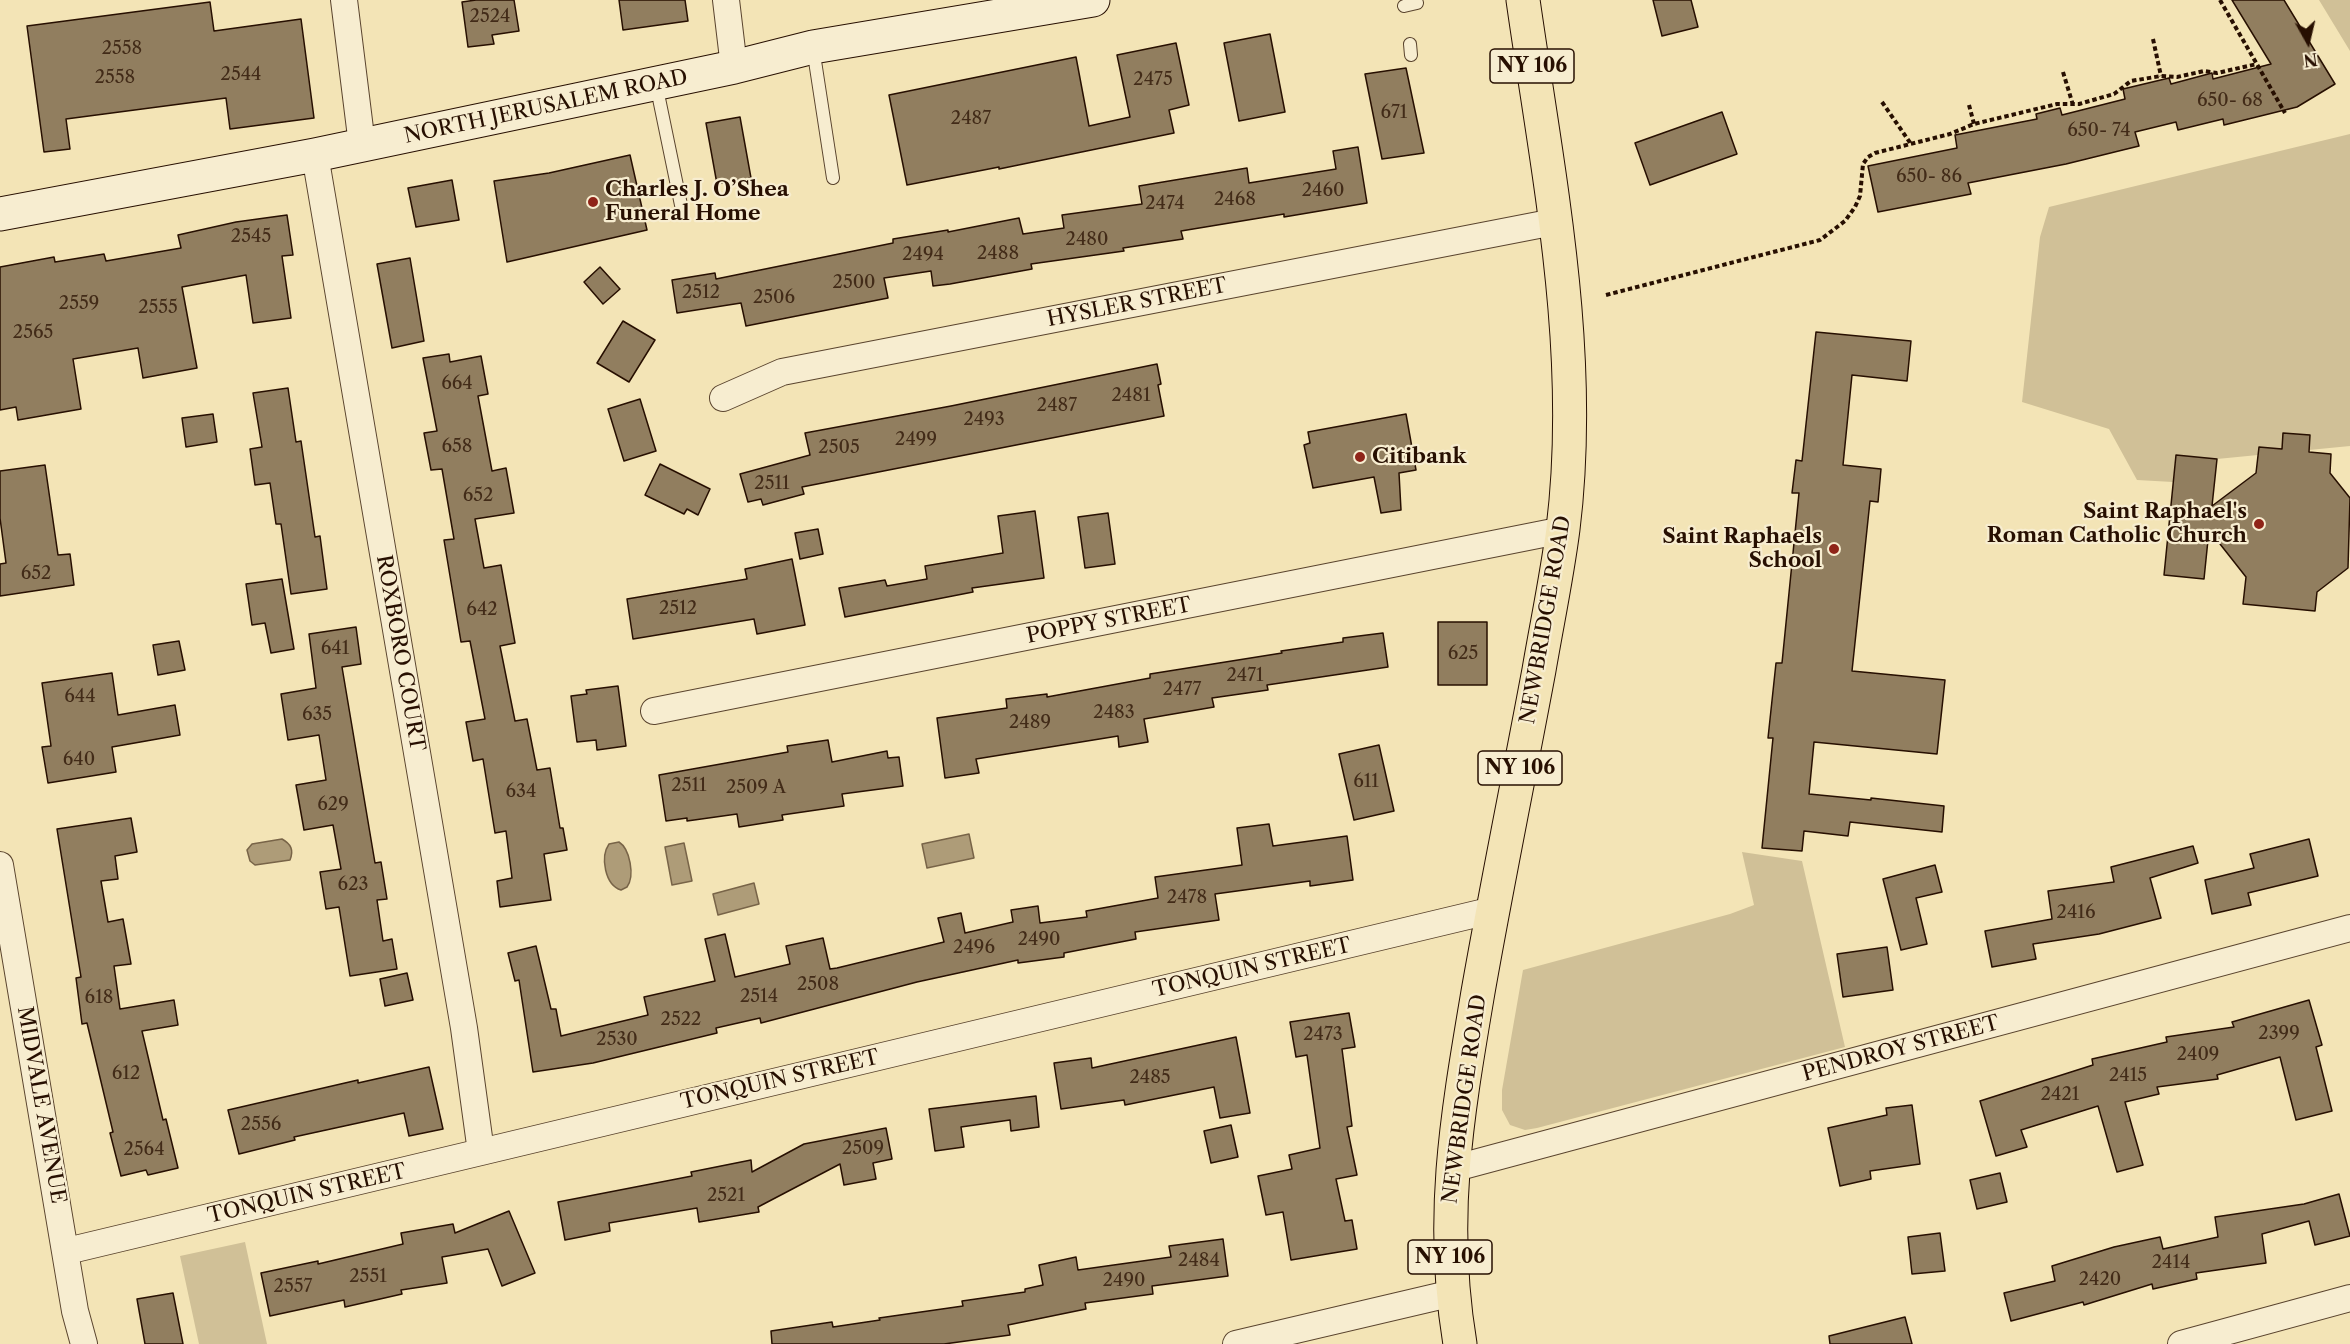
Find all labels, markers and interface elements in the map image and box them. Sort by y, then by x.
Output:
house number: 2524 [470,6,510,28]
north arrow [2278,12,2338,72]
house number: 2558 [102,38,142,60]
road number: NY 106 [1490,49,1574,83]
text: N [2302,49,2319,71]
house number: 2544 [221,64,261,86]
street label: NORTH JERUSALEM ROAD [402,65,690,149]
house number: 2558 [95,67,135,89]
house number: 2475 [1133,69,1173,91]
house number: 650- 68 [2197,90,2263,112]
house number: 671 [1381,102,1407,124]
house number: 2487 [951,108,991,130]
house number: 650- 74 [2067,120,2131,142]
house number: 650- 86 [1896,166,1962,188]
place label: Charles J. O’Shea Funeral Home [605,177,789,227]
house number: 2460 [1302,180,1344,202]
house number: 2468 [1214,189,1256,211]
house number: 2474 [1145,193,1185,215]
marker: Charles J. O’Shea Funeral Home [586,195,600,209]
house number: 2545 [231,226,271,248]
house number: 2480 [1066,229,1108,251]
house number: 2488 [977,243,1019,265]
house number: 2494 [902,244,944,266]
house number: 2500 [833,272,875,294]
street label: HYSLER STREET [1045,273,1229,333]
house number: 2512 [682,282,720,304]
house number: 2506 [753,287,795,309]
house number: 2559 [59,293,99,315]
house number: 2555 [138,297,178,319]
house number: 2565 [13,322,53,344]
house number: 664 [441,373,473,395]
house number: 2481 [1112,385,1150,407]
house number: 2487 [1037,395,1077,417]
house number: 2493 [963,409,1005,431]
house number: 2499 [895,429,937,451]
house number: 658 [442,436,472,458]
house number: 2505 [818,437,860,459]
place label: Citibank [1372,444,1466,470]
marker: Citibank [1353,450,1367,464]
house number: 2511 [754,473,790,495]
house number: 652 [463,485,493,507]
place label: Saint Raphael's Roman Catholic Church [1987,499,2247,549]
street label: NEWBRIDGE ROAD [1515,514,1577,726]
marker: Saint Raphael's Roman Catholic Church [2252,517,2266,531]
place label: Saint Raphaels School [1662,524,1822,574]
marker: Saint Raphaels School [1827,542,1841,556]
street label: ROXBORO COURT [370,553,430,753]
house number: 652 [21,563,51,585]
street label: POPPY STREET [1024,593,1194,649]
house number: 2512 [659,598,697,620]
house number: 642 [466,599,498,621]
house number: 641 [321,638,349,660]
house number: 625 [1448,643,1478,665]
house number: 2471 [1226,665,1264,687]
house number: 2477 [1163,679,1201,701]
house number: 644 [64,686,96,708]
house number: 2483 [1093,702,1135,724]
house number: 635 [302,704,332,726]
house number: 2489 [1009,712,1051,734]
house number: 640 [63,749,95,771]
road number: NY 106 [1478,751,1562,785]
house number: 611 [1353,771,1379,793]
house number: 2511 [671,775,707,797]
house number: 2509 A [726,777,786,799]
house number: 634 [506,781,536,803]
house number: 629 [317,794,349,816]
house number: 623 [338,874,368,896]
house number: 2478 [1167,887,1207,909]
house number: 2416 [2057,902,2095,924]
house number: 2490 [1018,929,1060,951]
street label: TONQUIN STREET [1150,933,1354,1003]
house number: 2496 [953,937,995,959]
house number: 2508 [797,974,839,996]
house number: 2514 [740,986,778,1008]
house number: 618 [85,987,113,1009]
street label: NEWBRIDGE ROAD [1438,993,1492,1205]
street label: MIDVALE AVENUE [11,1004,71,1206]
house number: 2522 [661,1009,701,1031]
street label: PENDROY STREET [1800,1011,2002,1087]
house number: 2399 [2258,1023,2300,1045]
house number: 2473 [1303,1024,1343,1046]
house number: 2530 [596,1029,638,1051]
house number: 2409 [2177,1044,2219,1066]
street label: TONQUIN STREET [678,1045,882,1115]
house number: 612 [112,1063,140,1085]
house number: 2415 [2109,1065,2147,1087]
house number: 2485 [1129,1067,1171,1089]
house number: 2421 [2041,1084,2079,1106]
house number: 2556 [241,1114,281,1136]
house number: 2509 [842,1138,884,1160]
house number: 2564 [123,1139,165,1161]
street label: TONQUIN STREET [205,1159,409,1229]
house number: 2521 [707,1185,745,1207]
road number: NY 106 [1408,1240,1492,1274]
house number: 2484 [1178,1250,1220,1272]
house number: 2414 [2152,1252,2190,1274]
house number: 2551 [349,1266,387,1288]
house number: 2420 [2079,1269,2121,1291]
house number: 2490 [1103,1270,1145,1292]
house number: 2557 [274,1276,312,1298]

